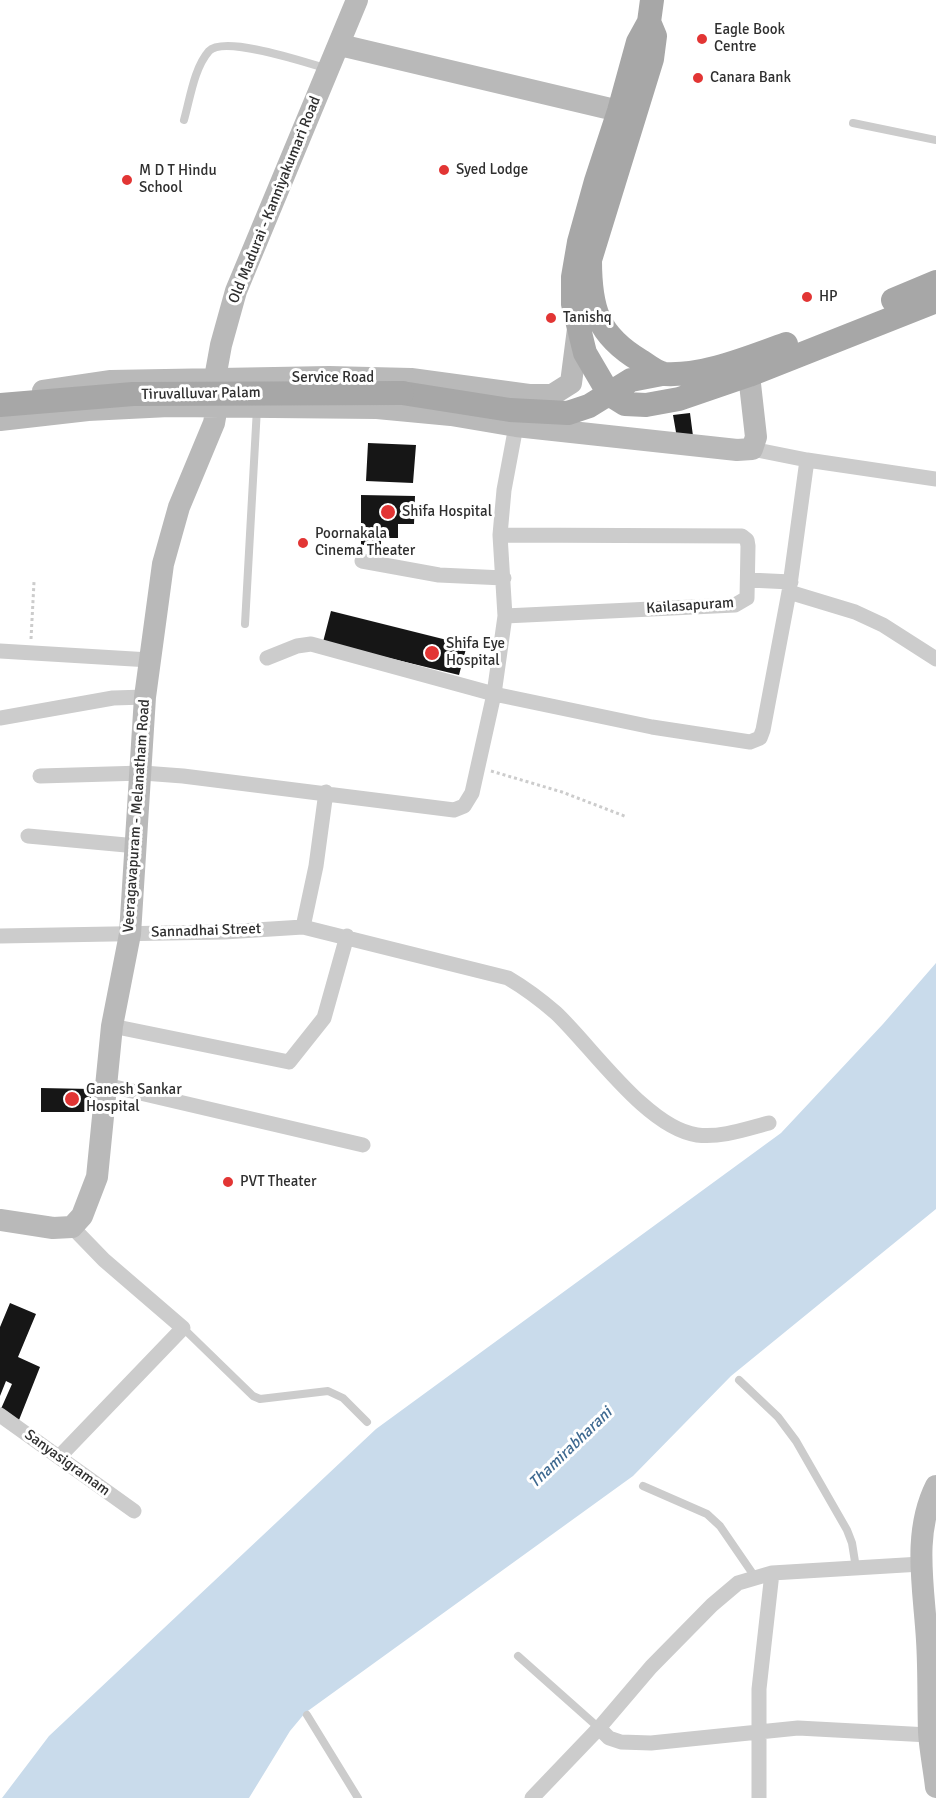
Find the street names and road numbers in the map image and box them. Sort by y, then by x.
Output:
street label: Old Madurai - Kanniyakumari Road [225,94,325,306]
street label: Service Road [292,369,374,387]
street label: Tiruvalluvar Palam [141,384,261,404]
street label: Kailasapuram [645,594,735,618]
street label: Veeragavapuram - Melanatham Road [120,699,154,933]
street label: Sannadhai Street [151,920,261,942]
street label: Sanyasigramam [21,1426,113,1500]

